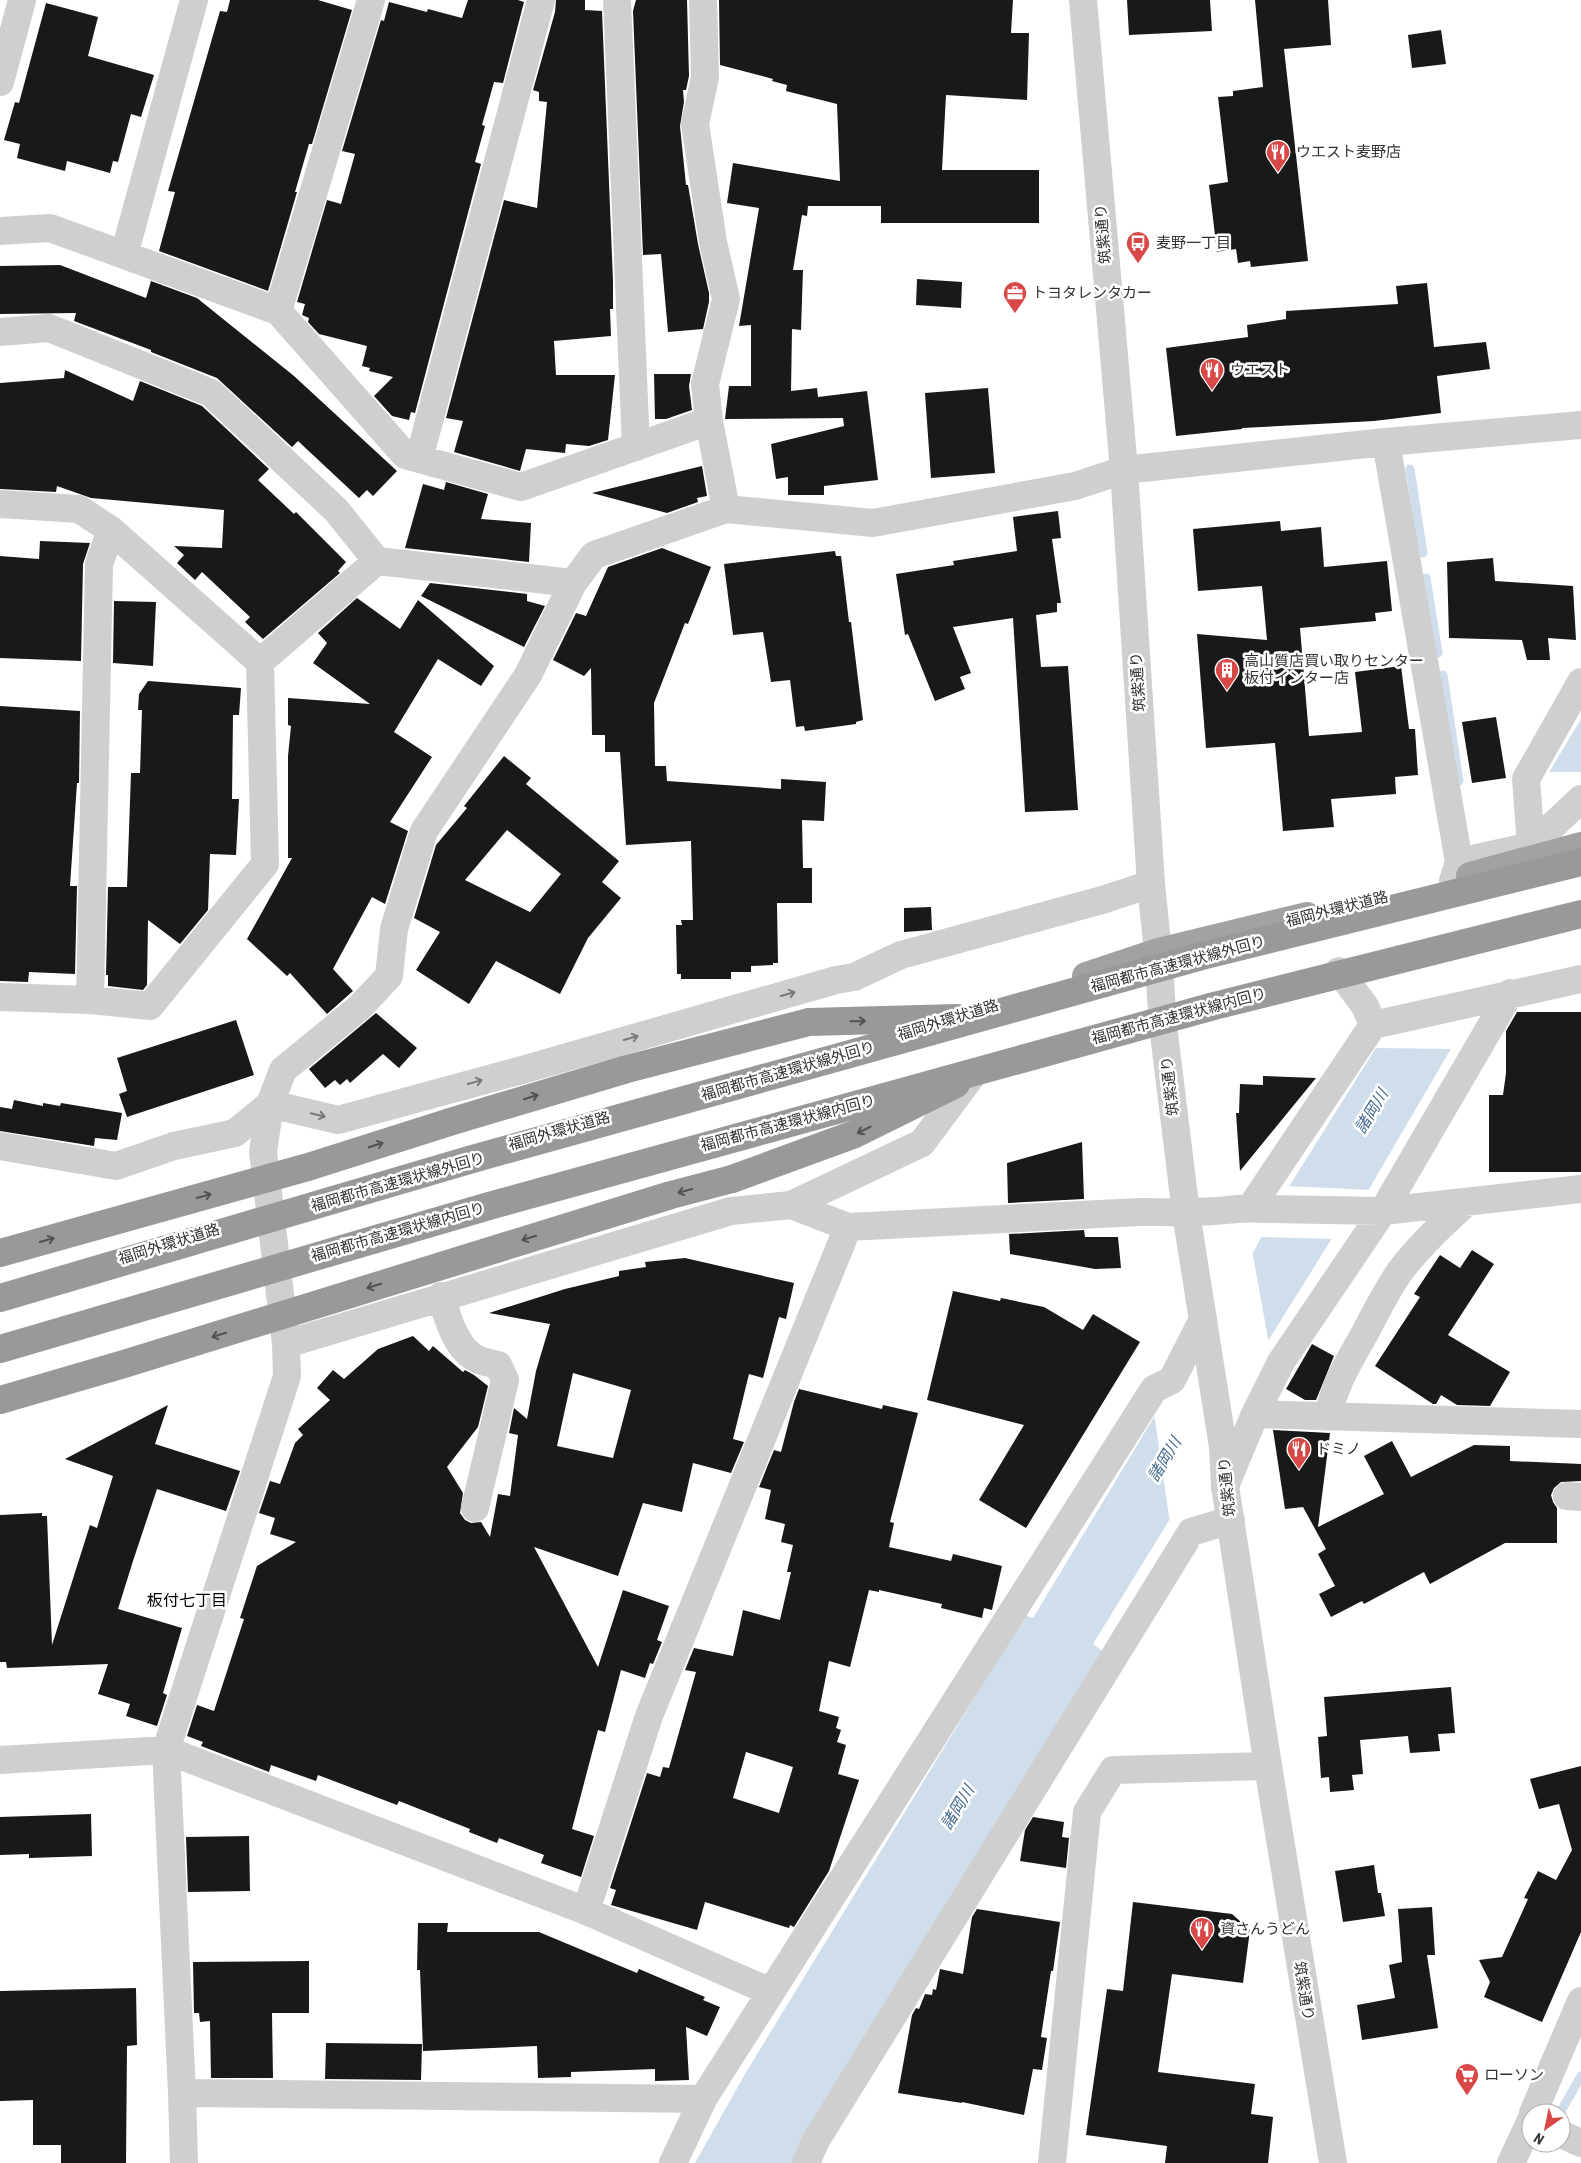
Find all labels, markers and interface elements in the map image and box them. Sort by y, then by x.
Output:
restaurant icon: ウエスト麦野店 [1265,139,1291,173]
place label: ウエスト麦野店 [1296,143,1401,161]
street label: 筑紫通り [1091,203,1115,265]
bus stop icon: 麦野一丁目 [1125,230,1151,264]
place label: 麦野一丁目 [1156,234,1231,252]
office icon: トヨタレンタカー [1002,280,1028,314]
place label: トヨタレンタカー [1032,284,1152,302]
restaurant icon: ウエスト [1199,357,1225,391]
place label: ウエスト [1230,361,1290,379]
street label: 筑紫通り [1127,651,1149,713]
place label: 高山質店買い取りセンター 板付インター店 [1244,652,1424,687]
building icon: 高山質店買い取りセンター 板付インター店 [1214,657,1240,691]
street label: 福岡外環状道路 [1284,888,1390,930]
street label: 福岡都市高速環状線外回り [1089,932,1267,996]
street label: 福岡都市高速環状線内回り [1090,984,1268,1048]
one-way arrow [779,988,795,998]
street label: 福岡外環状道路 [895,996,1001,1044]
one-way arrow [849,1016,865,1025]
one-way arrow [623,1033,639,1043]
street label: 福岡都市高速環状線外回り [699,1038,877,1104]
street label: 筑紫通り [1157,1055,1183,1117]
one-way arrow [466,1077,482,1087]
water label: 諸岡川 [1351,1084,1393,1137]
street label: 福岡都市高速環状線内回り [699,1091,877,1155]
one-way arrow [523,1092,539,1102]
street label: 福岡外環状道路 [506,1108,612,1154]
one-way arrow [309,1111,325,1120]
one-way arrow [857,1126,872,1135]
one-way arrow [368,1140,384,1150]
street label: 福岡都市高速環状線外回り [309,1149,487,1215]
one-way arrow [677,1187,693,1197]
one-way arrow [195,1191,211,1200]
street label: 福岡都市高速環状線内回り [309,1199,487,1265]
street label: 福岡外環状道路 [116,1220,222,1268]
one-way arrow [39,1234,55,1244]
one-way arrow [521,1234,537,1244]
one-way arrow [366,1282,382,1292]
one-way arrow [211,1330,227,1340]
water label: 諸岡川 [1144,1432,1186,1485]
restaurant icon: ドミノ [1286,1436,1312,1470]
place label: ドミノ [1316,1440,1361,1458]
street label: 筑紫通り [1215,1456,1239,1518]
district label: 板付七丁目 [147,1591,227,1610]
water label: 諸岡川 [937,1780,979,1833]
restaurant icon: 資さんうどん [1189,1916,1215,1950]
place label: 資さんうどん [1220,1920,1310,1938]
street label: 筑紫通り [1290,1960,1318,2022]
supermarket icon: ローソン [1454,2062,1480,2096]
place label: ローソン [1484,2066,1544,2084]
north arrow [1521,2103,1571,2153]
text: N [1531,2130,1547,2148]

